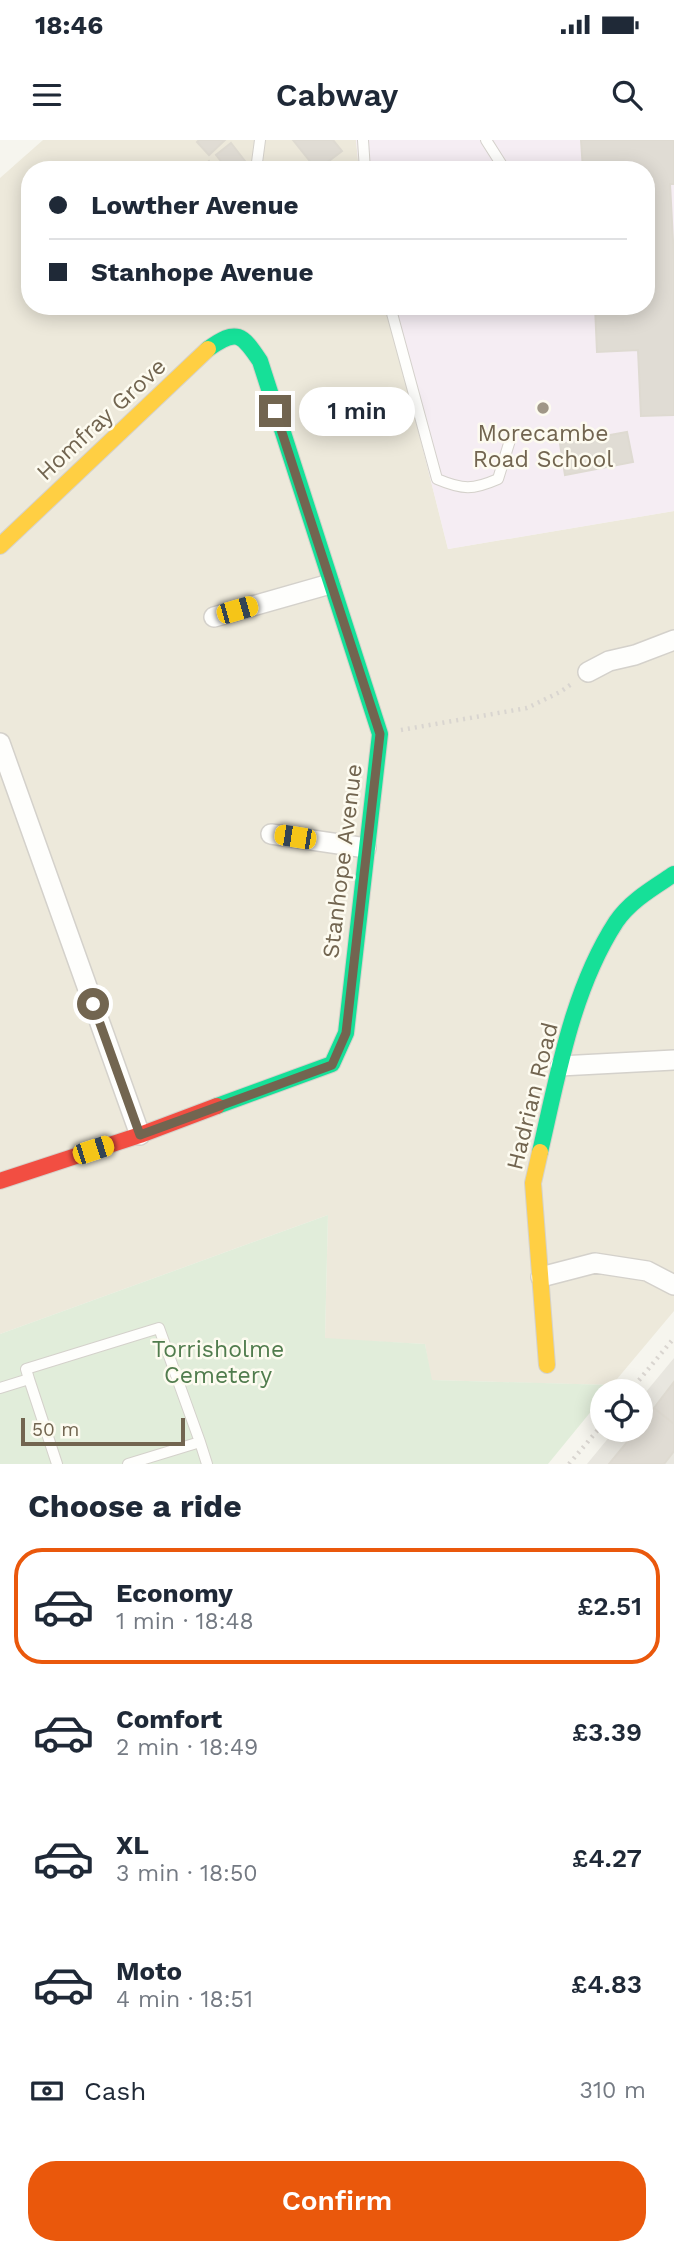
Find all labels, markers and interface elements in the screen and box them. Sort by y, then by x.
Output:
text: 18:46 [35,10,103,40]
icon: menu [28,76,66,114]
text: Cabway [276,76,398,114]
icon: search [608,76,646,114]
text: Lowther Avenue [91,190,299,220]
text: Stanhope Avenue [91,257,313,287]
street label: Homfray Grove [31,353,171,486]
callout: 1 min [300,386,415,436]
route end [259,395,291,427]
text: 1 min [327,398,387,425]
marker: Morecambe Road School [535,400,551,416]
place label: Morecambe Road School [473,420,613,473]
car [214,594,261,626]
street label: Stanhope Avenue [317,762,368,960]
car [273,823,318,851]
route start [77,988,109,1020]
street label: Hadrian Road [501,1020,564,1173]
car [70,1134,117,1166]
park label: Torrisholme Cemetery [152,1336,284,1389]
map controls [590,1379,653,1442]
button: locate [590,1379,653,1442]
scale bar [21,1415,186,1447]
text: 50 m [32,1418,79,1441]
text: Choose a ride [28,1487,242,1525]
icon: car [32,1575,95,1638]
text: Economy [116,1578,233,1608]
text: £2.51 [577,1591,642,1621]
text: 1 min · 18:48 [116,1608,254,1635]
icon: car [32,1701,95,1764]
text: Comfort [116,1704,222,1734]
text: £3.39 [572,1717,642,1747]
text: 2 min · 18:49 [116,1734,258,1761]
icon: car [32,1827,95,1890]
text: XL [116,1830,149,1860]
text: £4.27 [572,1843,642,1873]
text: 3 min · 18:50 [116,1860,258,1887]
icon: car [32,1953,95,2016]
text: Moto [116,1956,182,1986]
text: £4.83 [571,1969,642,1999]
text: 4 min · 18:51 [116,1986,253,2013]
icon: cash [28,2072,66,2110]
text: Cash [84,2076,146,2106]
text: 310 m [580,2077,646,2104]
button: Confirm [28,2161,646,2241]

